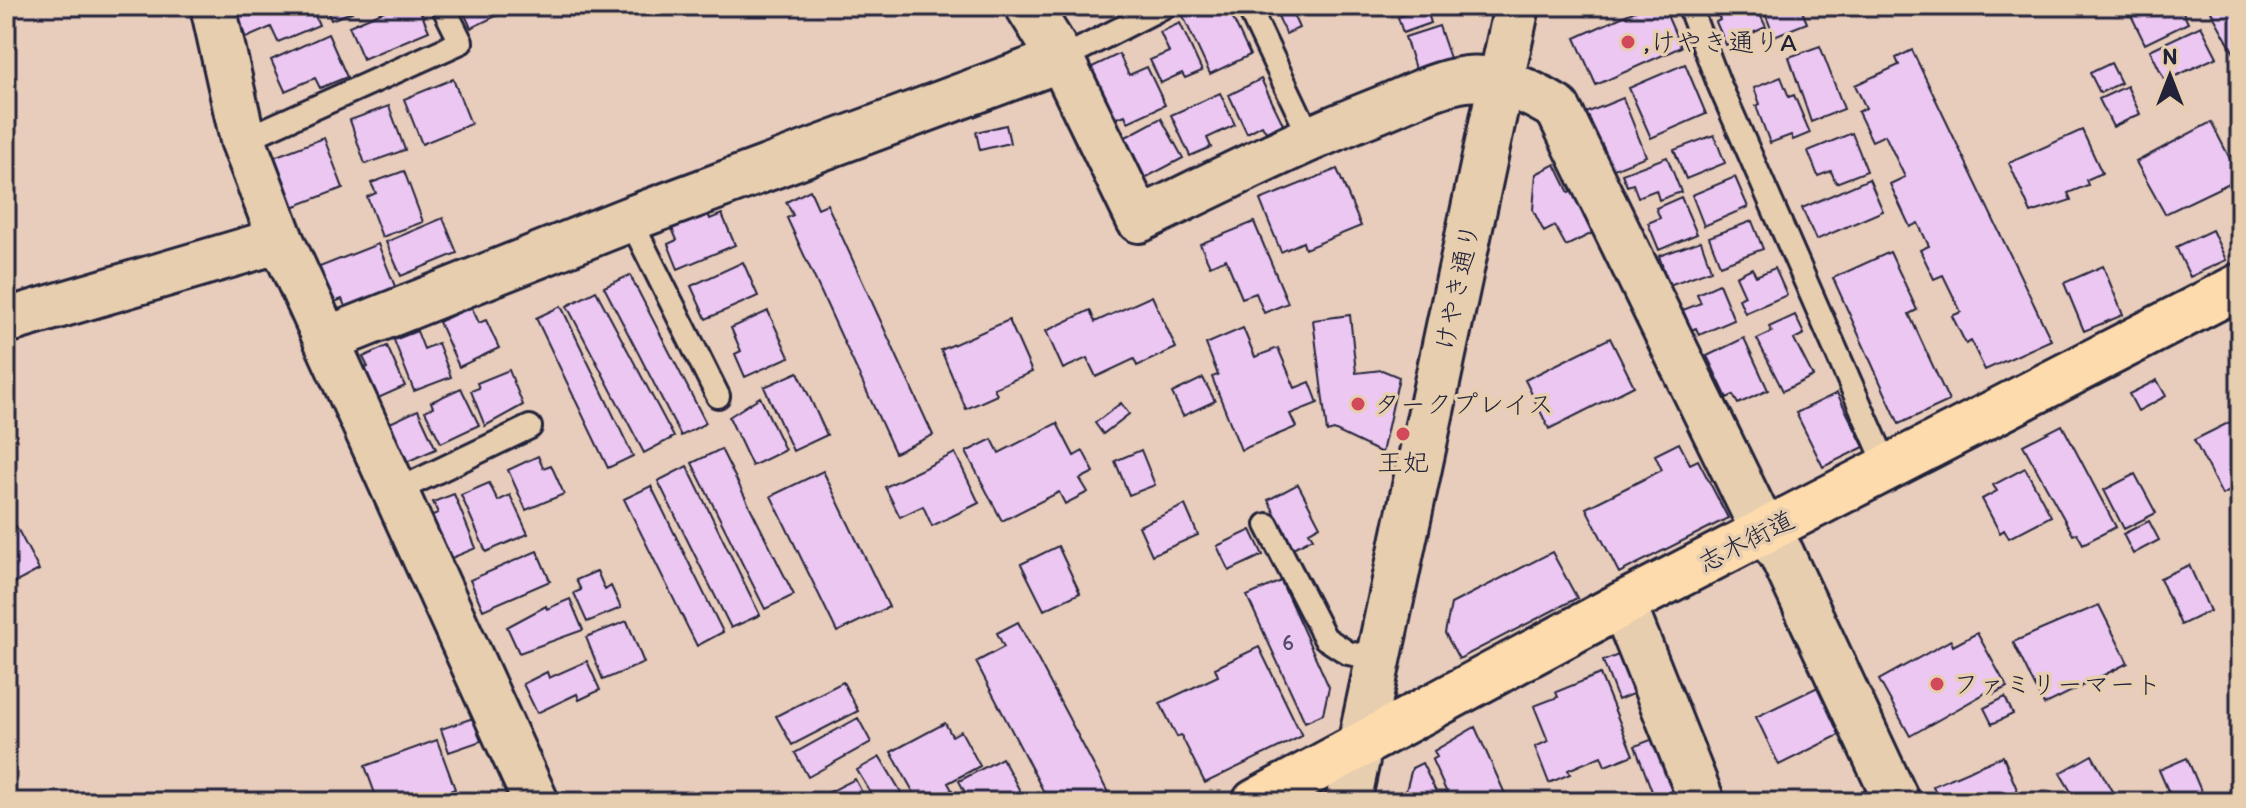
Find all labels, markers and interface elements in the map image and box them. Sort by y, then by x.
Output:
place label: ,けやき通りA [1644,26,1797,58]
marker: ,けやき通りA [1619,33,1637,51]
north arrow [2130,36,2210,116]
text: N [2163,43,2177,70]
street label: けやき通り [1428,220,1486,354]
place label: タークプレイス [1374,388,1554,420]
marker: タークプレイス [1349,395,1367,413]
marker: 王妃 [1394,425,1412,443]
place label: 王妃 [1377,446,1429,478]
street label: 志木街道 [1692,503,1800,579]
house number: 6 [1282,629,1294,656]
place label: ファミリーマート [1953,668,2162,700]
marker: ファミリーマート [1928,675,1946,693]

